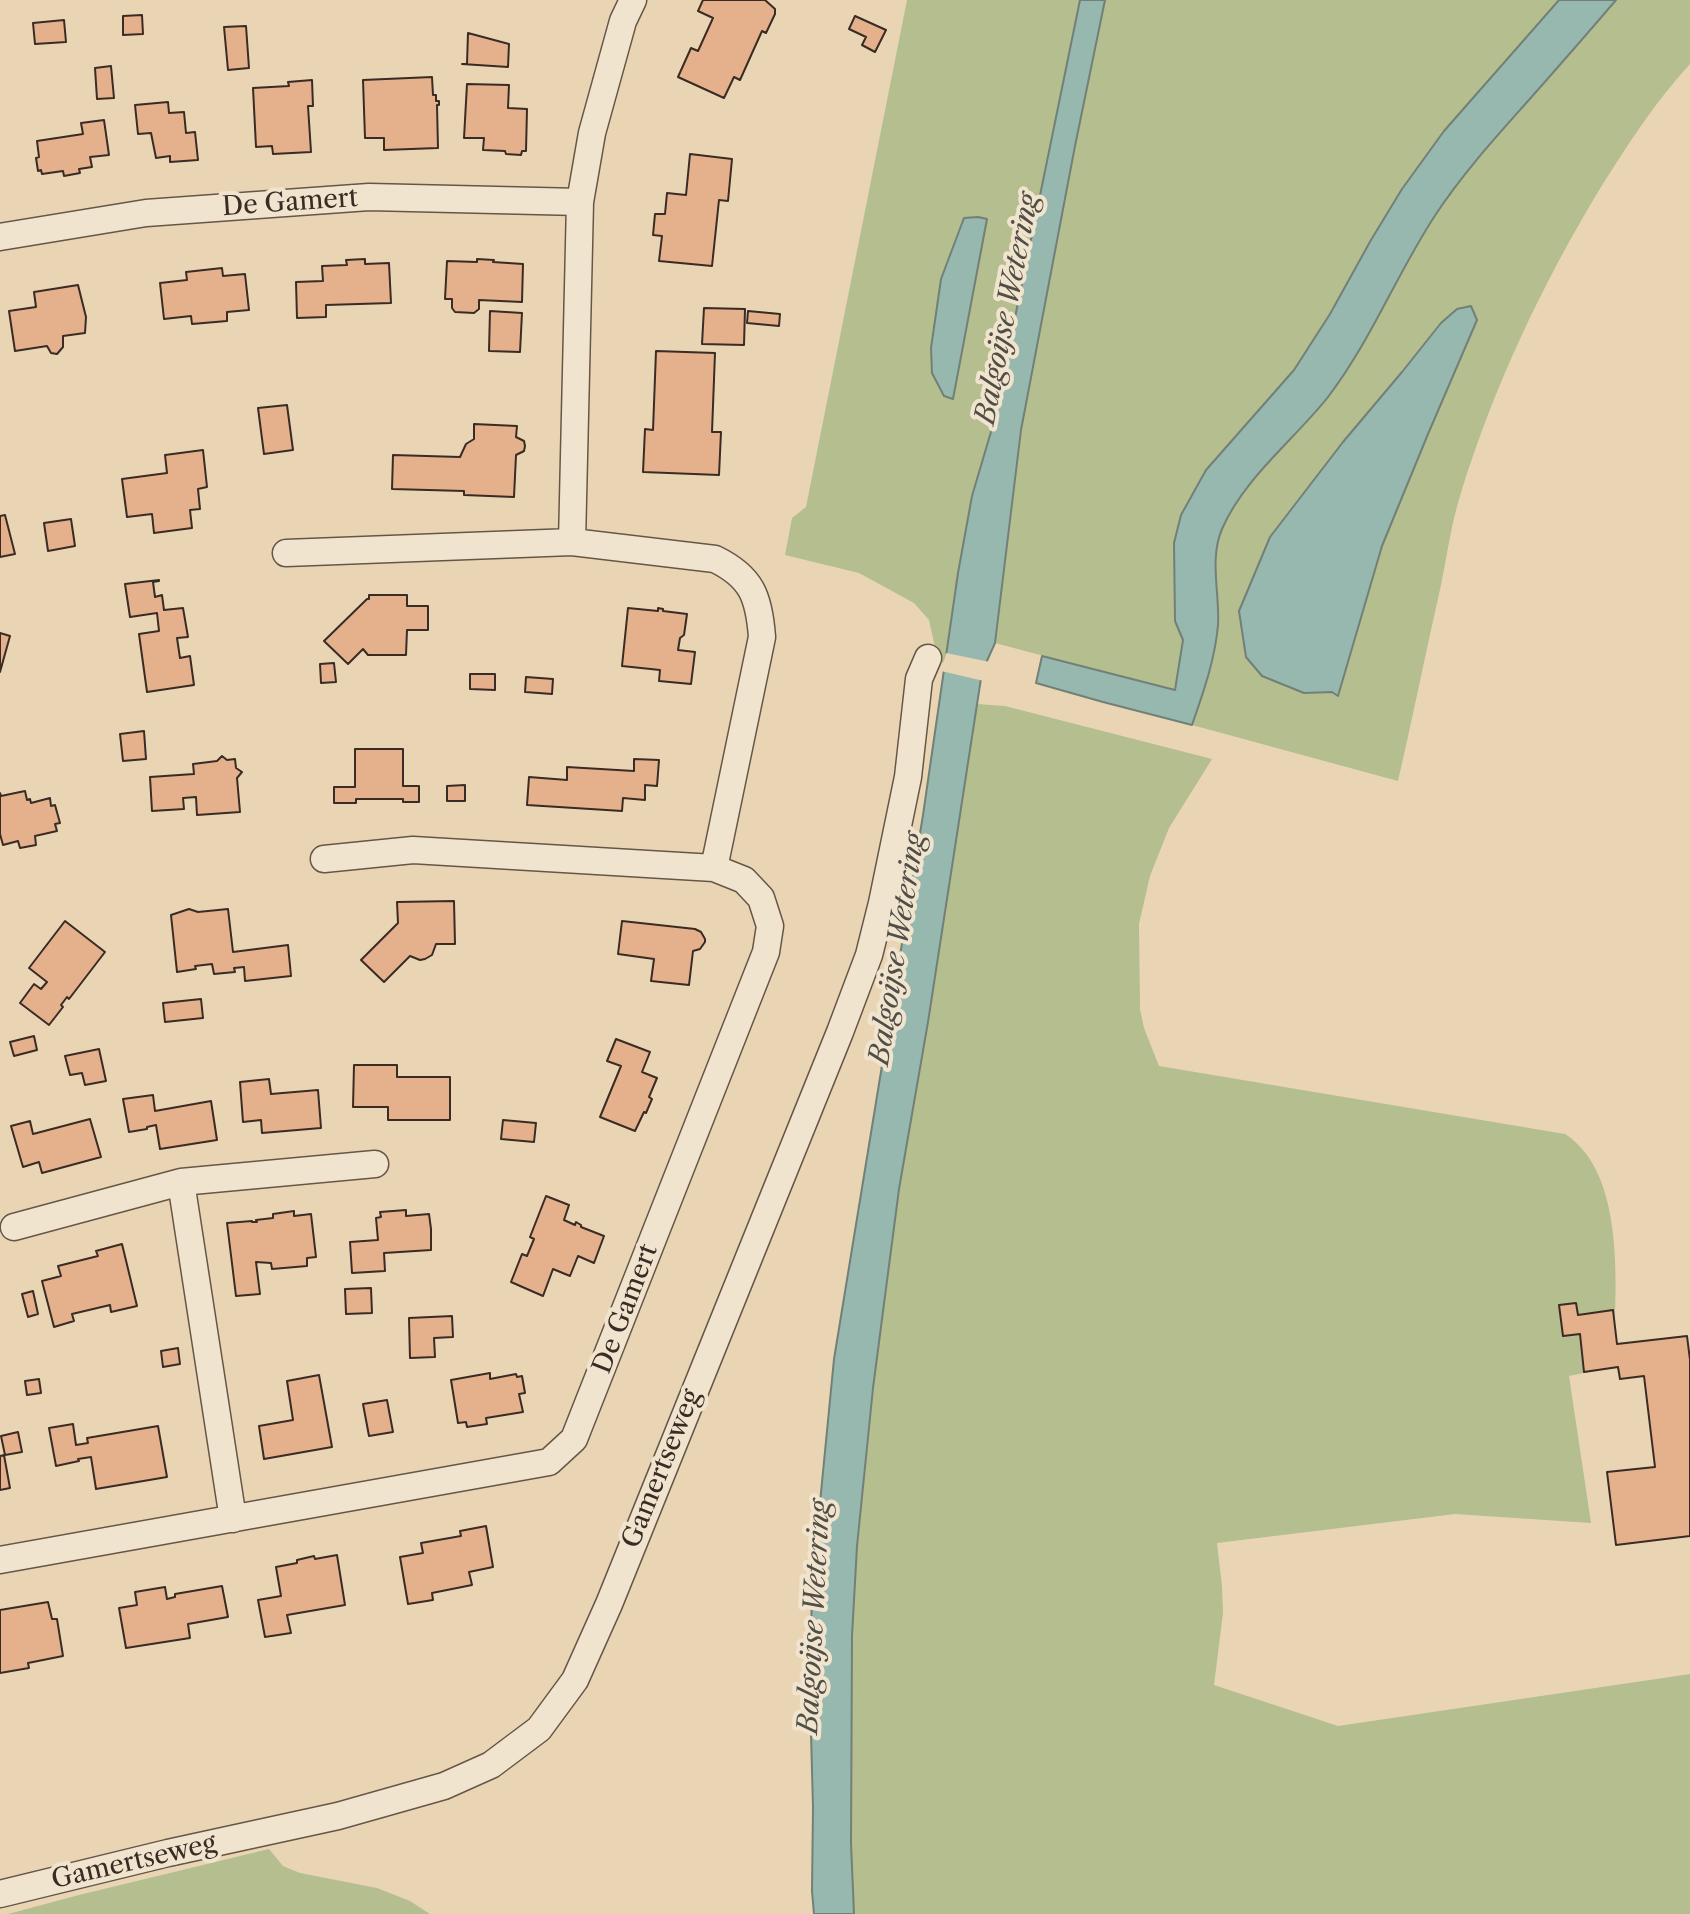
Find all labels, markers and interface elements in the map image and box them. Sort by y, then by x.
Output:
street label: De Gamert [221,183,359,223]
water label: Balgoijse Wetering [969,191,1047,427]
water label: Balgoijse Wetering [863,831,933,1067]
street label: De Gamert [587,1240,665,1378]
street label: Gamertseweg [616,1385,708,1553]
water label: Balgoijse Wetering [792,1499,838,1735]
street label: Gamertseweg [49,1828,219,1896]

